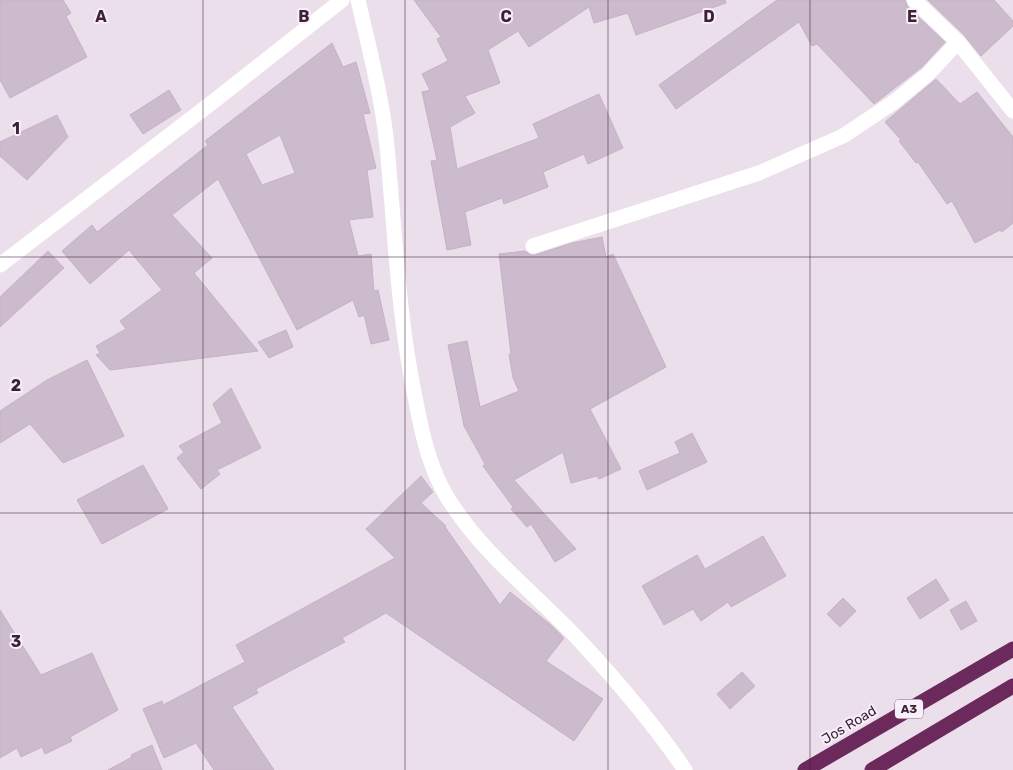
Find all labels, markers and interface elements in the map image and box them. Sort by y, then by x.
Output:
text: A [95,7,107,26]
text: B [298,7,310,26]
text: C [500,7,512,26]
text: D [703,7,715,26]
text: E [907,7,917,26]
text: 1 [12,119,20,138]
text: 2 [11,376,21,395]
text: 3 [11,632,21,651]
road number: A3 [895,700,923,719]
street label: Jos Road [819,702,879,748]

